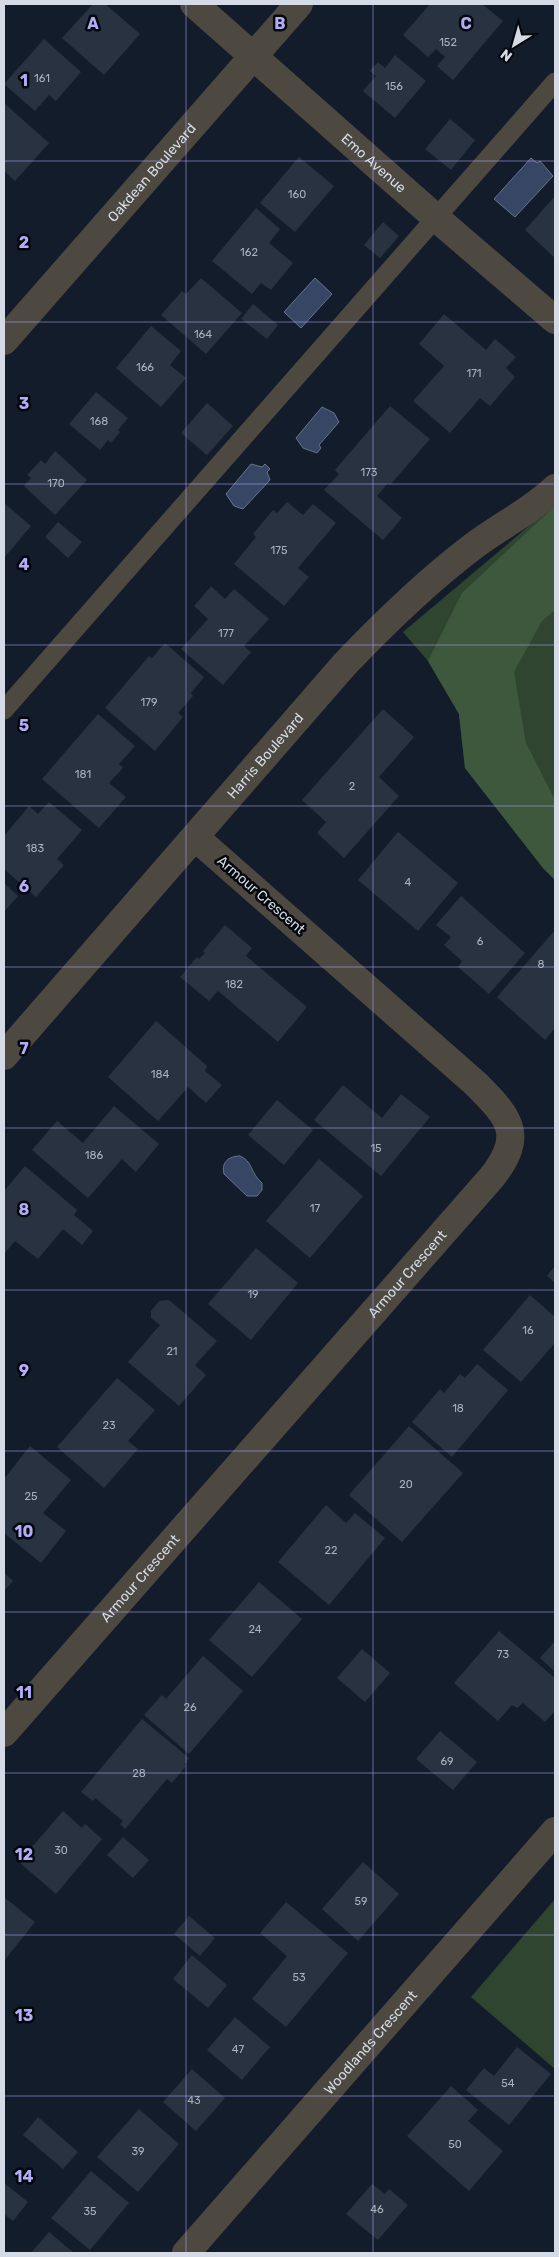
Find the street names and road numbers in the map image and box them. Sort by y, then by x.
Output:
street label: Oakdean Boulevard [104,120,199,225]
street label: Emo Avenue [338,130,410,196]
street label: Harris Boulevard [223,709,307,802]
street label: Armour Crescent [214,852,309,938]
street label: Armour Crescent [364,1226,450,1321]
street label: Armour Crescent [97,1530,183,1626]
street label: Woodlands Crescent [320,1986,421,2098]

